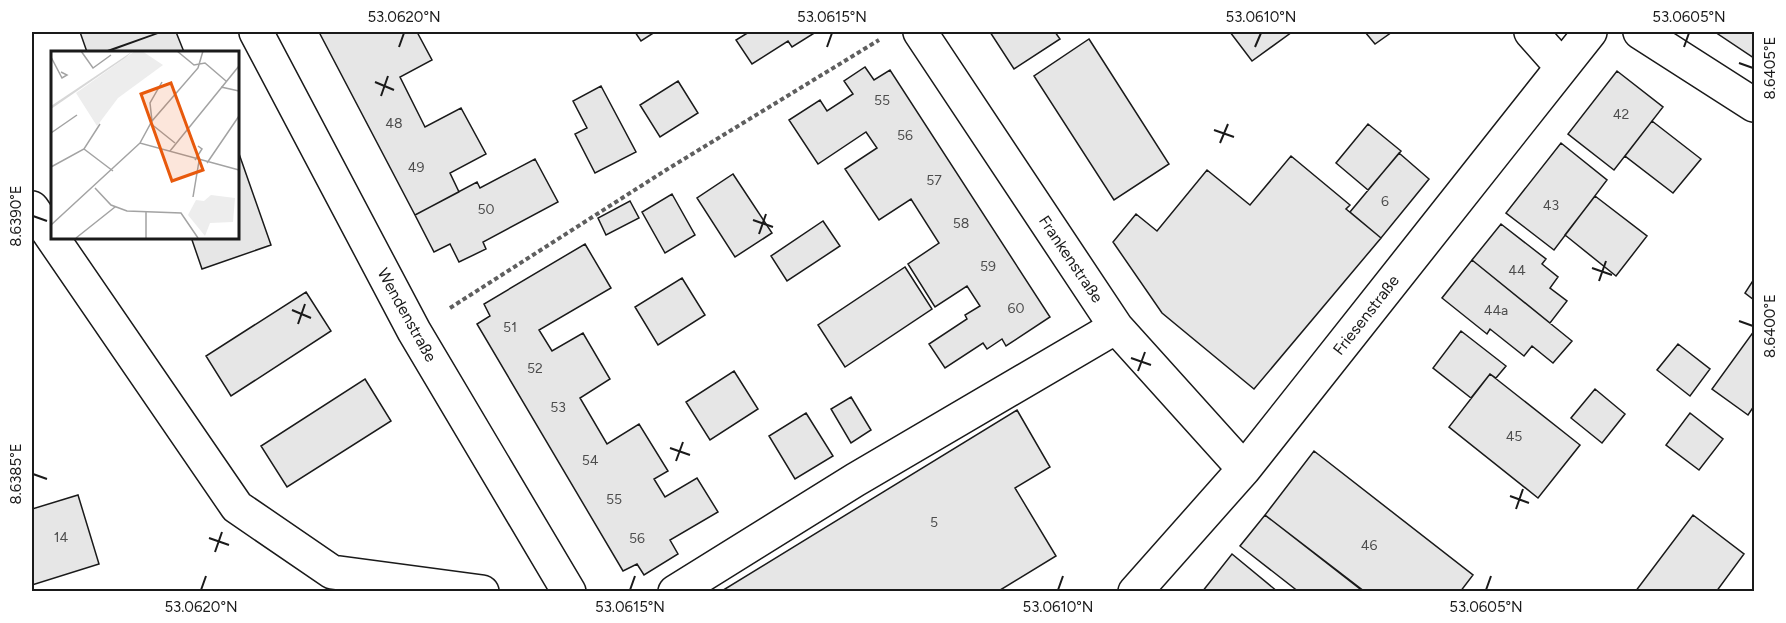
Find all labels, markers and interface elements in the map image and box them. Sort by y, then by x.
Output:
text: 53.0620°N [367,8,441,26]
text: 53.0615°N [797,8,867,26]
text: 53.0610°N [1226,8,1296,26]
text: 53.0605°N [1652,8,1726,26]
text: 8.6405°E [1761,37,1779,99]
inset map [51,51,238,238]
house number: 55 [874,92,890,109]
house number: 42 [1613,106,1629,123]
house number: 48 [385,115,403,132]
house number: 56 [897,127,913,144]
house number: 49 [408,159,424,176]
house number: 57 [926,172,942,189]
text: 8.6390°E [7,185,25,247]
house number: 6 [1381,193,1389,210]
house number: 43 [1543,197,1559,214]
house number: 50 [477,201,495,218]
street label: Frankenstraße [1035,212,1107,306]
house number: 58 [953,215,969,232]
house number: 59 [980,258,996,275]
house number: 44 [1508,262,1526,279]
street label: Wendenstraße [373,265,441,365]
street label: Friesenstraße [1329,271,1403,359]
text: 8.6400°E [1761,294,1779,358]
house number: 60 [1008,300,1024,317]
house number: 44a [1484,302,1508,319]
house number: 51 [503,319,517,336]
house number: 52 [527,360,543,377]
house number: 53 [550,399,566,416]
house number: 45 [1506,428,1522,445]
text: 8.6385°E [7,443,25,505]
house number: 54 [582,452,599,469]
house number: 55 [606,491,622,508]
house number: 5 [930,514,938,531]
house number: 14 [54,529,69,546]
house number: 56 [629,530,645,547]
house number: 46 [1361,537,1377,554]
text: 53.0620°N [164,598,238,616]
text: 53.0615°N [595,598,665,616]
text: 53.0610°N [1023,598,1093,616]
text: 53.0605°N [1449,598,1523,616]

